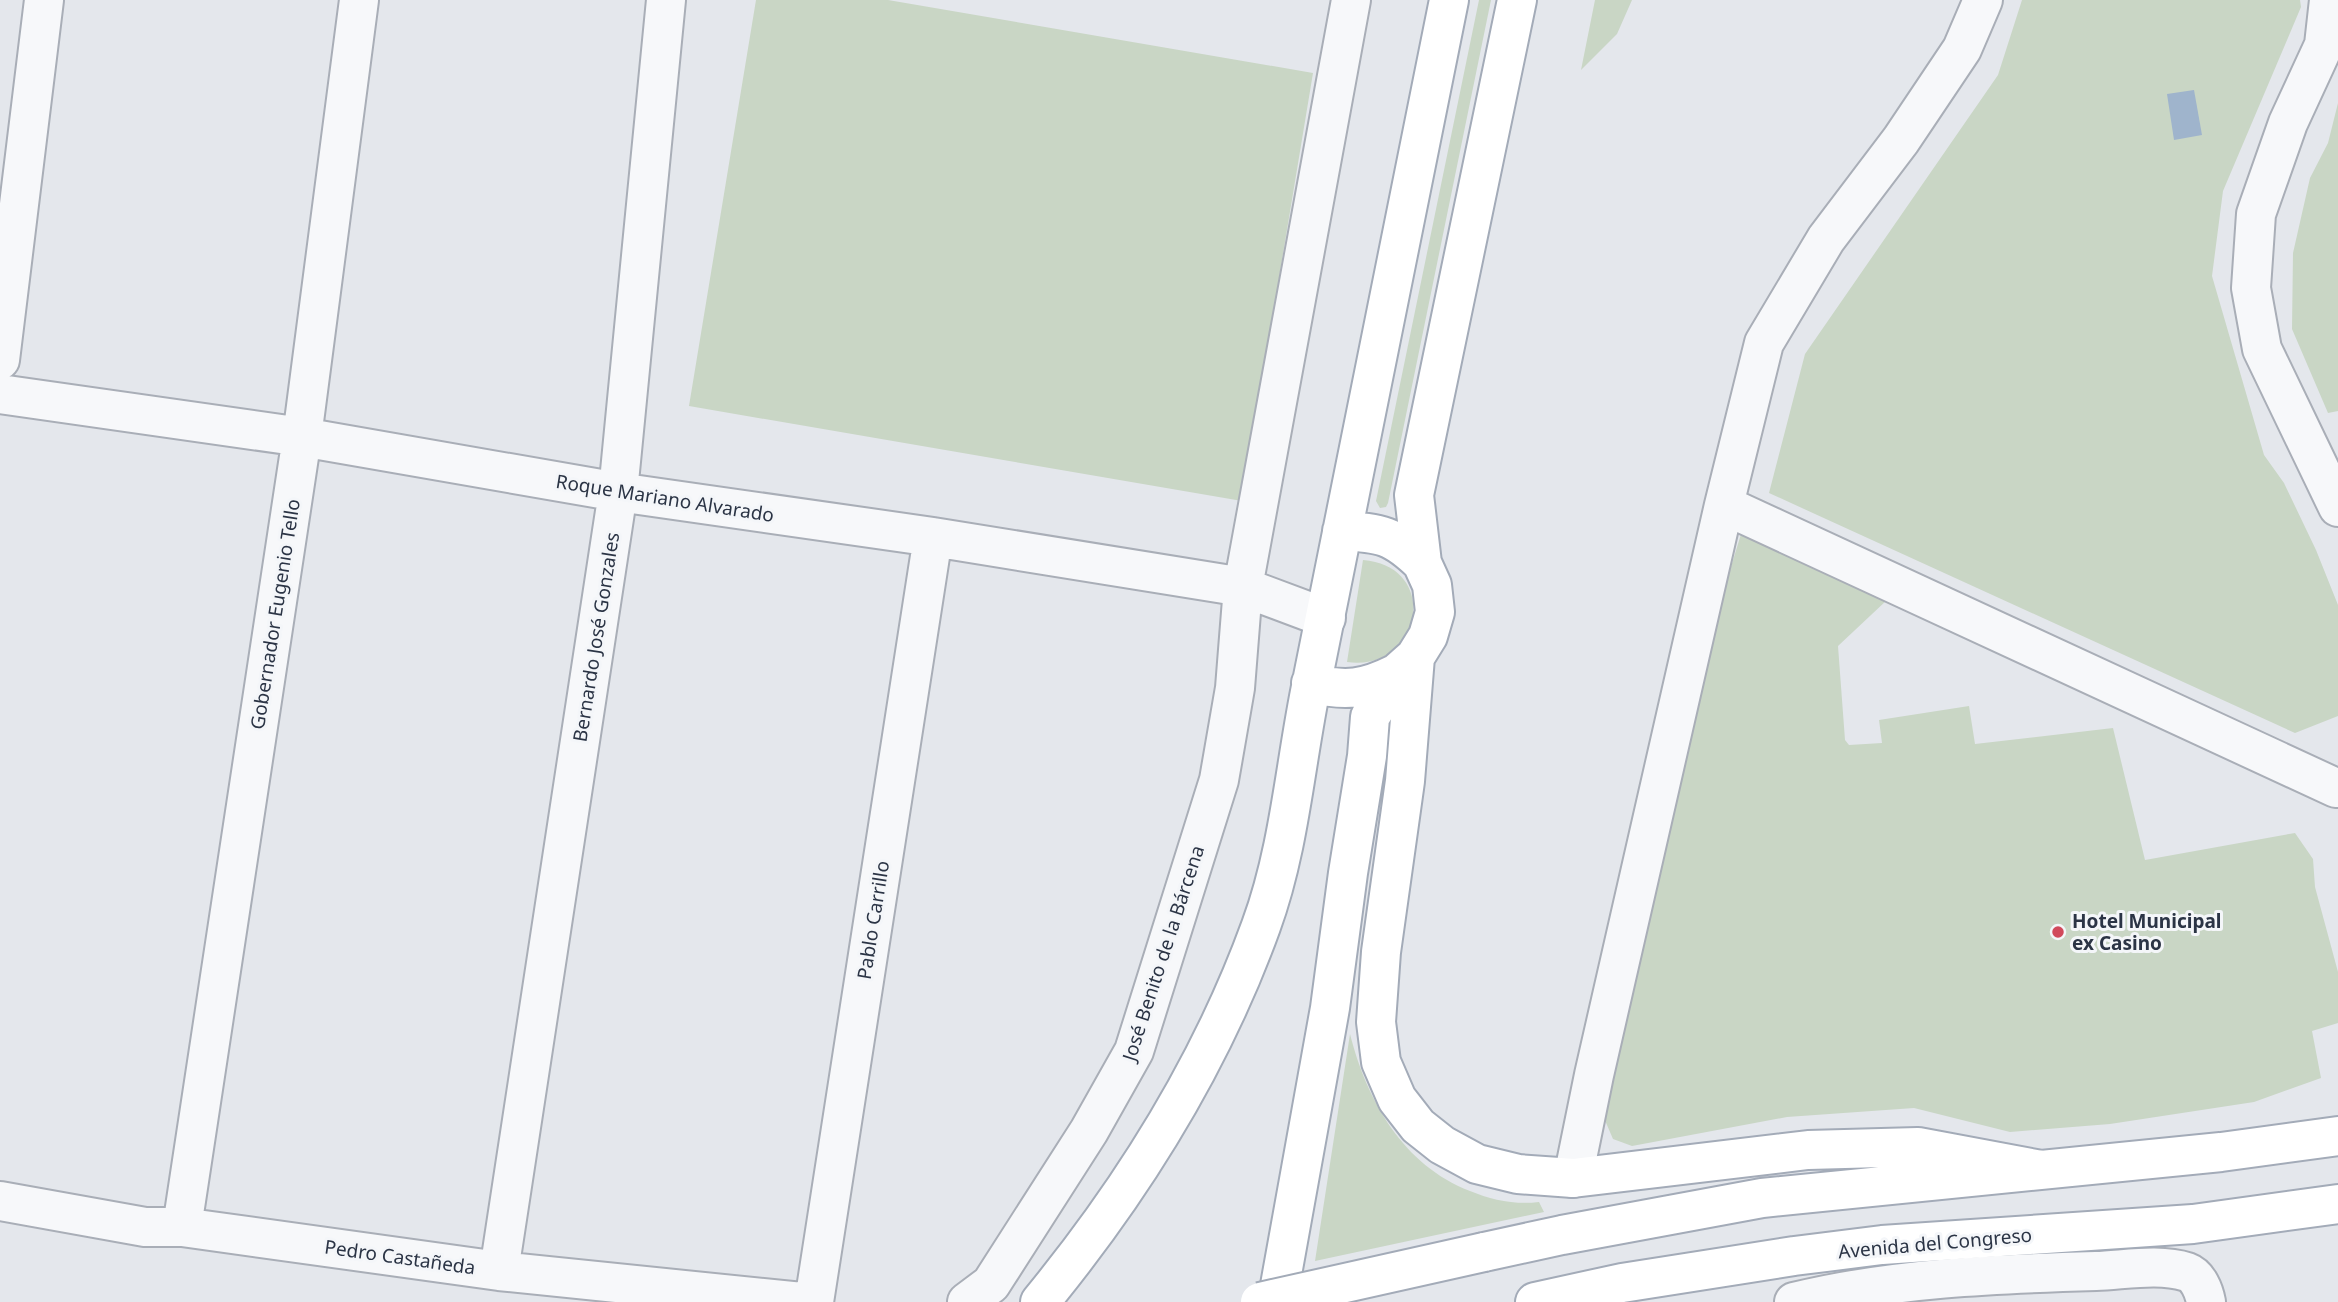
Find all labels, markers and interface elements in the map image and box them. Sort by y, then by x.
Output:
street label: Roque Mariano Alvarado [554,468,776,528]
street label: Gobernador Eugenio Tello [244,497,306,731]
street label: Bernardo José Gonzales [567,530,625,744]
street label: José Benito de la Bárcena [1115,842,1210,1066]
street label: Pablo Carrillo [851,859,895,981]
place label: Hotel Municipal ex Casino [2072,908,2221,956]
marker: Hotel Municipal ex Casino [2050,924,2066,940]
street label: Avenida del Congreso [1837,1222,2033,1264]
street label: Pedro Castañeda [323,1234,477,1280]

